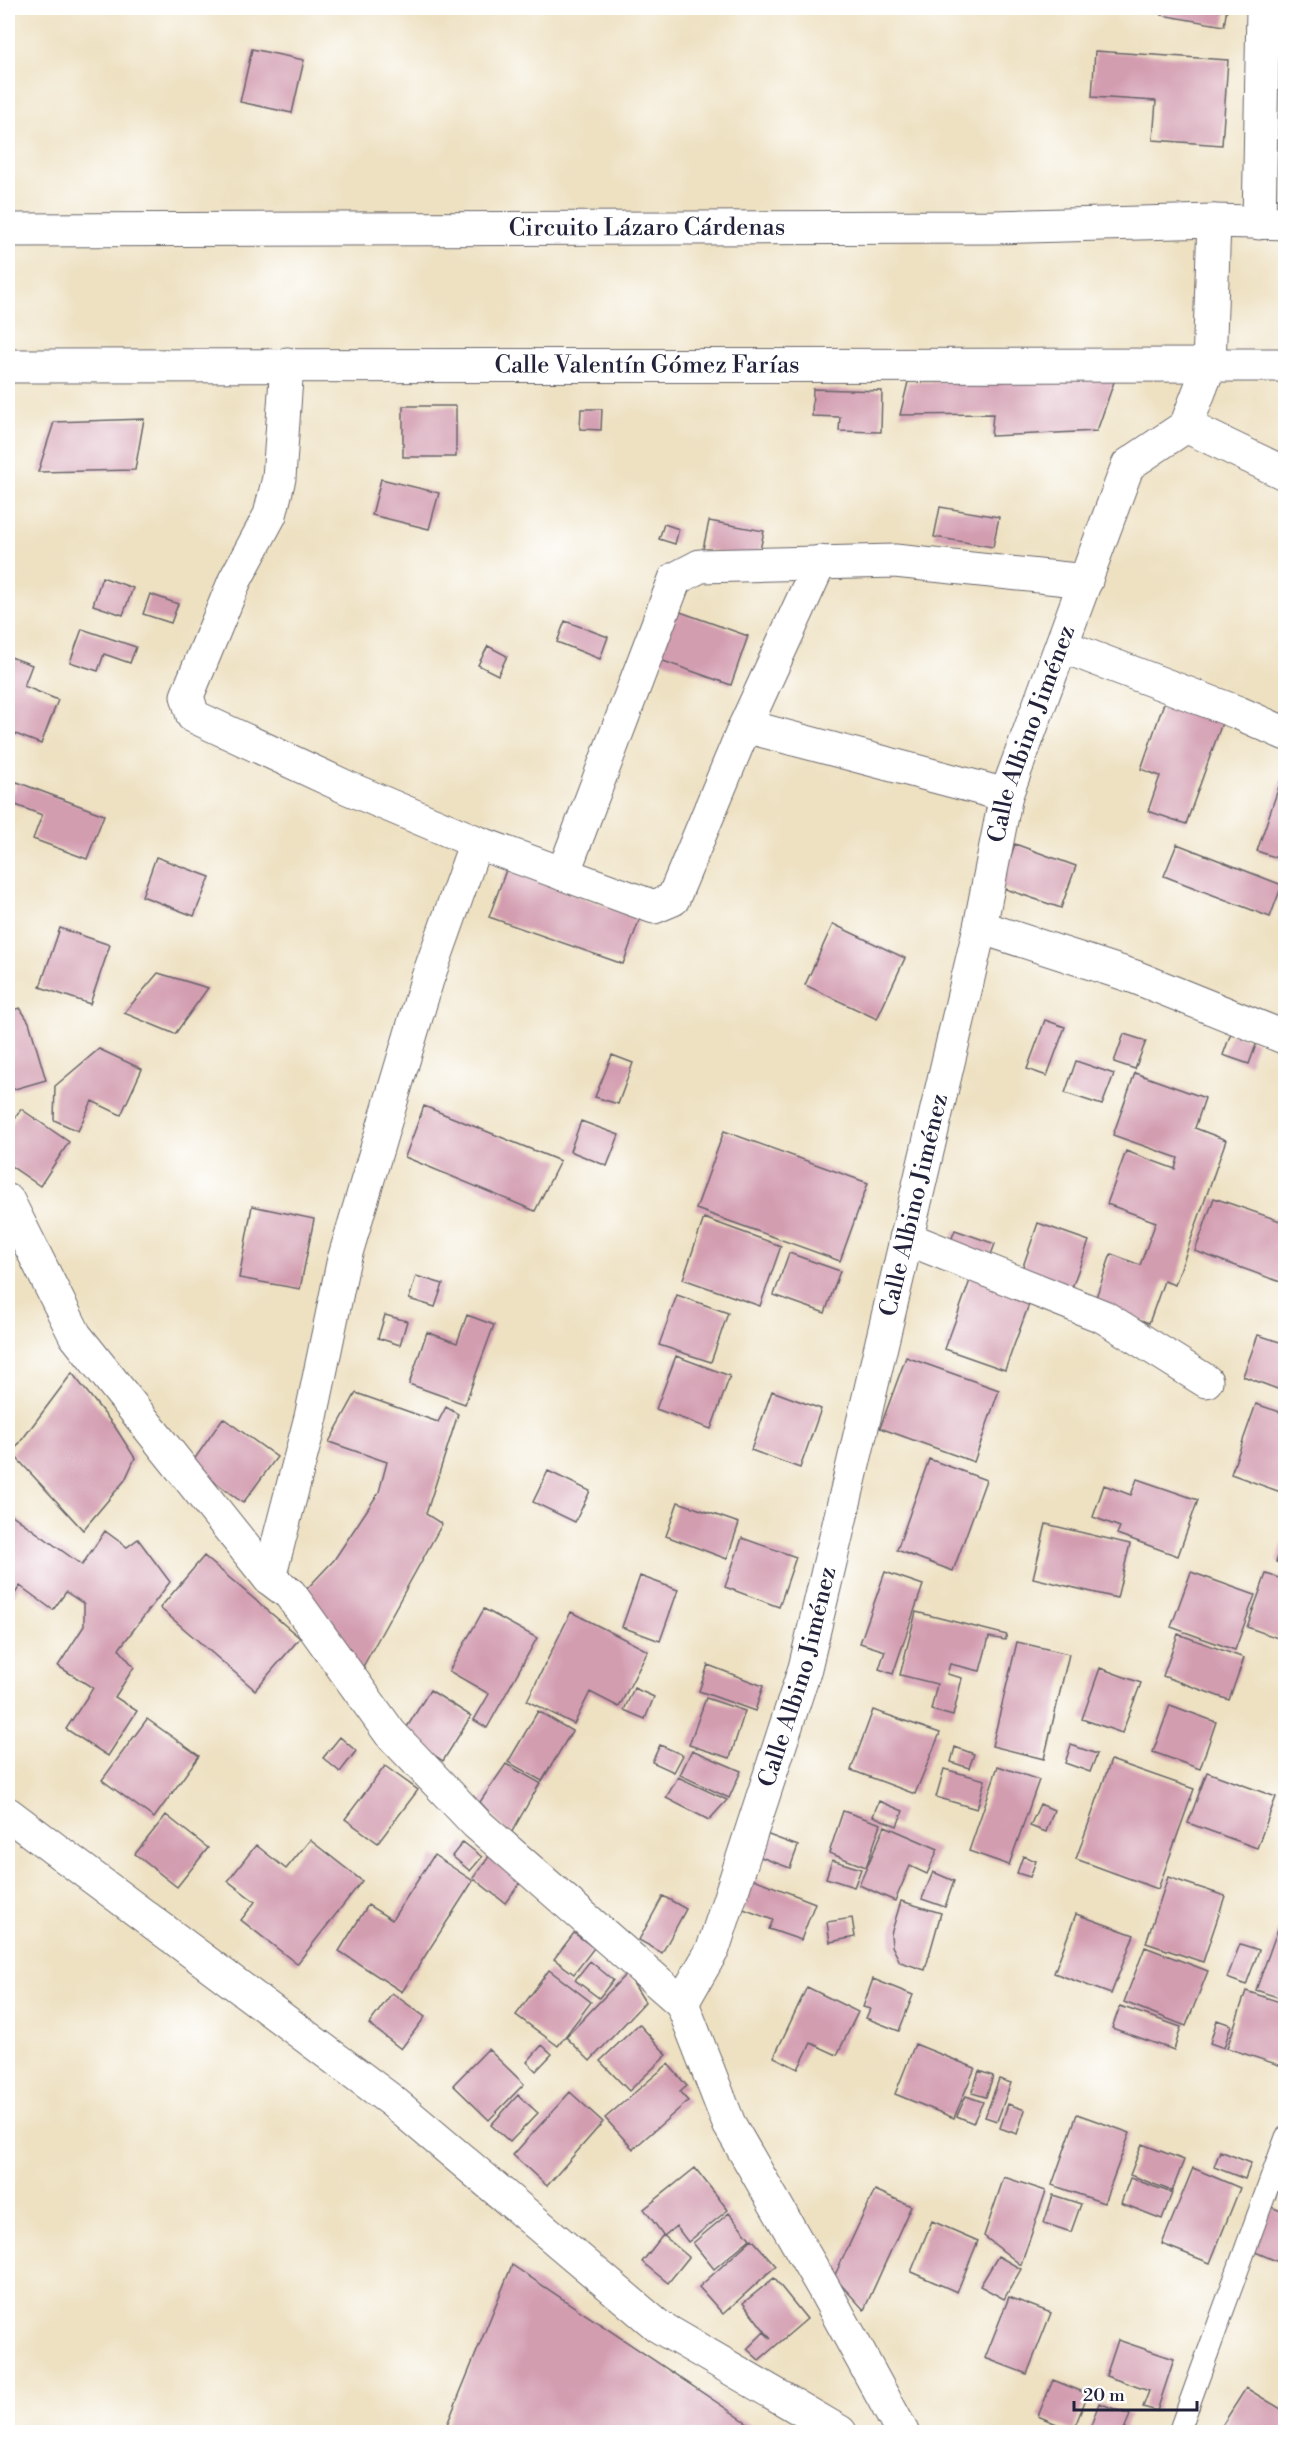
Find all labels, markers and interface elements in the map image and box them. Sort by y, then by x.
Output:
street label: Circuito Lázaro Cárdenas [509,213,785,243]
street label: Calle Valentín Gómez Farías [494,350,800,381]
street label: Calle Albino Jiménez [982,621,1082,845]
street label: Calle Albino Jiménez [874,1091,955,1320]
street label: Calle Albino Jiménez [752,1564,843,1791]
scale bar [1074,2374,1197,2412]
text: 20 m [1083,2384,1125,2407]

